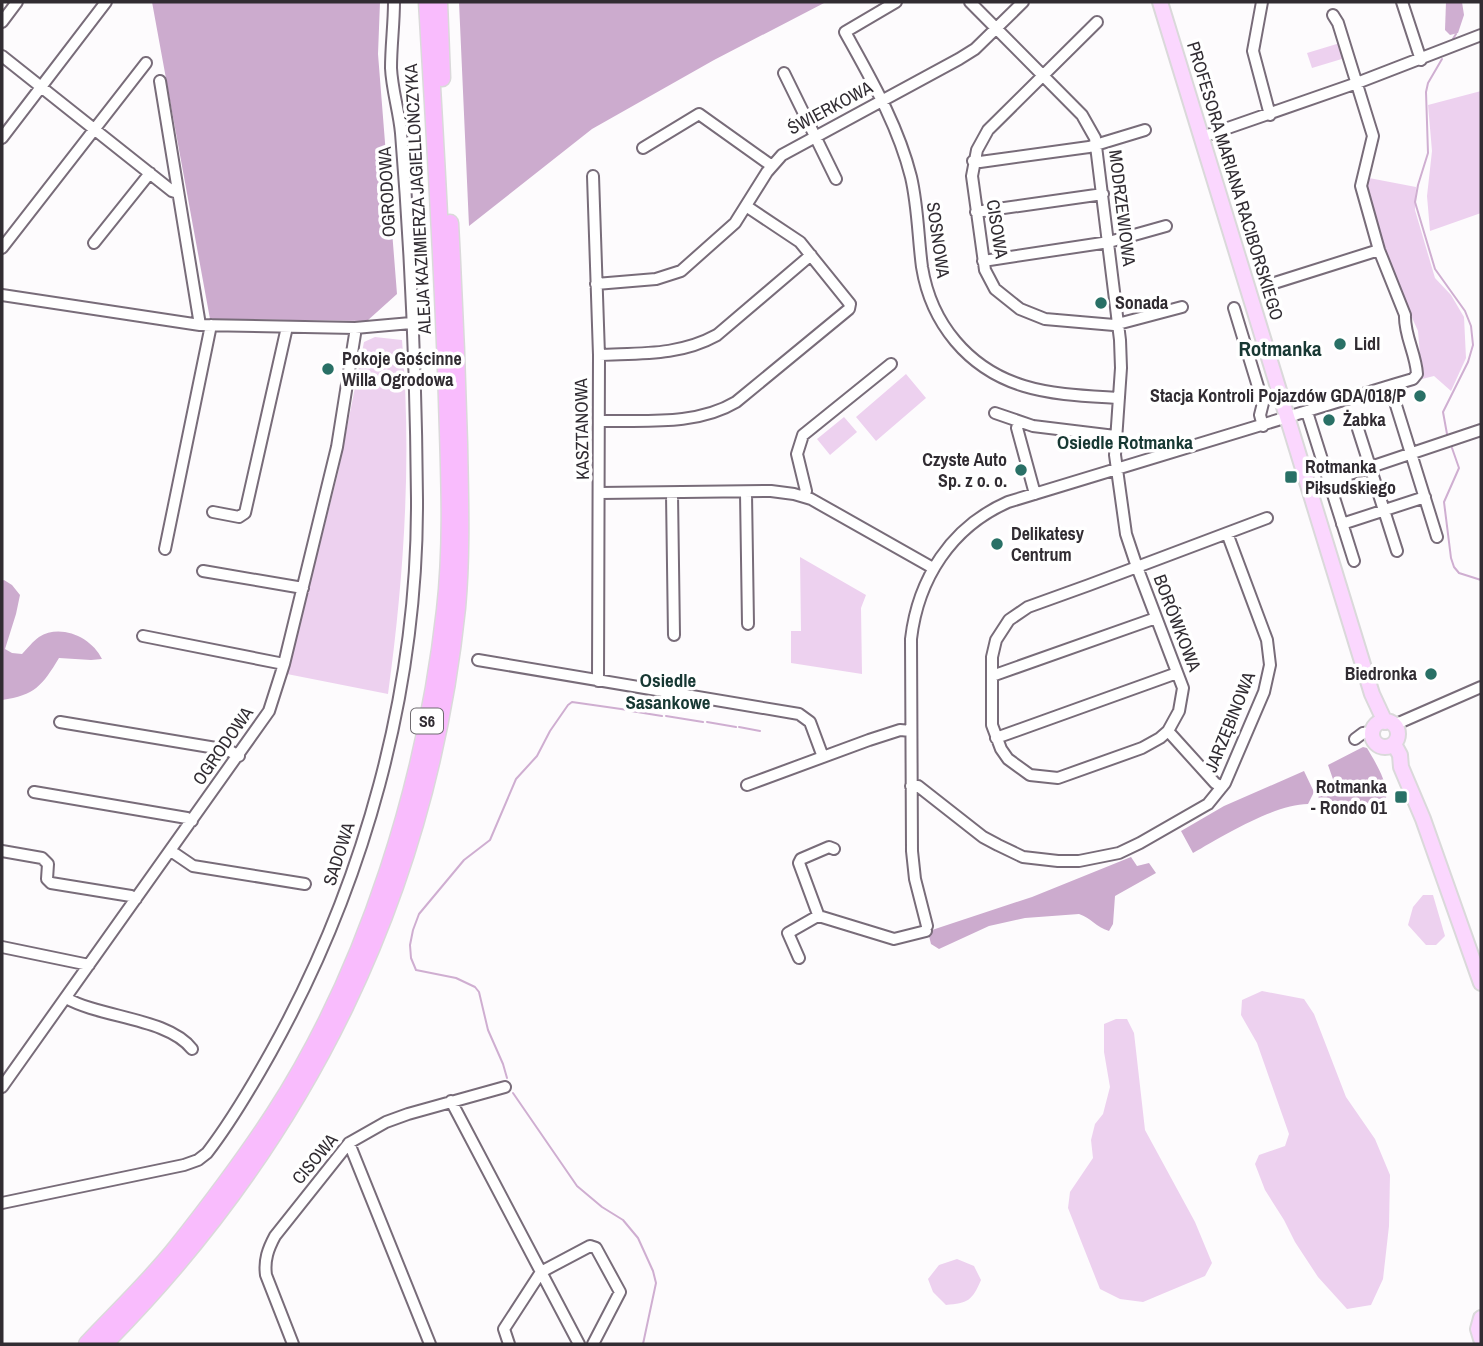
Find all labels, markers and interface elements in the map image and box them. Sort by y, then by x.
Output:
street label: PROFESORA MARIANA RACIBORSKIEGO [1181,38,1290,323]
street label: ALEJA KAZIMIERZA JAGIELLOŃCZYKA [398,63,437,336]
street label: ŚWIERKOWA [783,75,877,140]
street label: OGRODOWA [372,146,401,238]
street label: MODRZEWIOWA [1103,148,1142,268]
street label: CISOWA [981,198,1015,260]
street label: SOSNOWA [921,200,956,280]
place label: Sonada [1115,290,1169,315]
marker: Sonada [1093,295,1109,311]
place label: Lidl [1354,331,1380,356]
district label: Rotmanka [1238,334,1322,363]
marker: Lidl [1332,336,1348,352]
place label: Pokoje Gościnne Willa Ogrodowa [342,346,462,392]
marker: Pokoje Gościnne Willa Ogrodowa [320,361,336,377]
street label: KASZTANOWA [568,378,595,480]
place label: Stacja Kontroli Pojazdów GDA/018/P [1150,383,1406,408]
marker: Stacja Kontroli Pojazdów GDA/018/P [1412,388,1428,404]
place label: Żabka [1343,407,1386,432]
marker: Żabka [1321,412,1337,428]
district label: Osiedle Rotmanka [1057,429,1193,455]
place label: Czyste Auto Sp. z o. o. [922,447,1007,493]
place label: Rotmanka Piłsudskiego [1305,454,1396,500]
marker: Czyste Auto Sp. z o. o. [1013,462,1029,478]
marker: Rotmanka Piłsudskiego [1283,469,1299,485]
place label: Delikatesy Centrum [1011,521,1085,567]
marker: Delikatesy Centrum [989,536,1005,552]
street label: BORÓWKOWA [1148,571,1207,675]
place label: Biedronka [1345,661,1418,686]
marker: Biedronka [1423,666,1439,682]
district label: Osiedle Sasankowe [626,667,711,715]
street label: JARZĘBINOWA [1198,668,1261,776]
street label: OGRODOWA [186,701,259,790]
road number: S6 [411,708,443,734]
place label: Rotmanka - Rondo 01 [1311,774,1388,820]
marker: Rotmanka - Rondo 01 [1393,789,1409,805]
street label: SADOWA [317,819,361,889]
street label: CISOWA [286,1128,343,1189]

